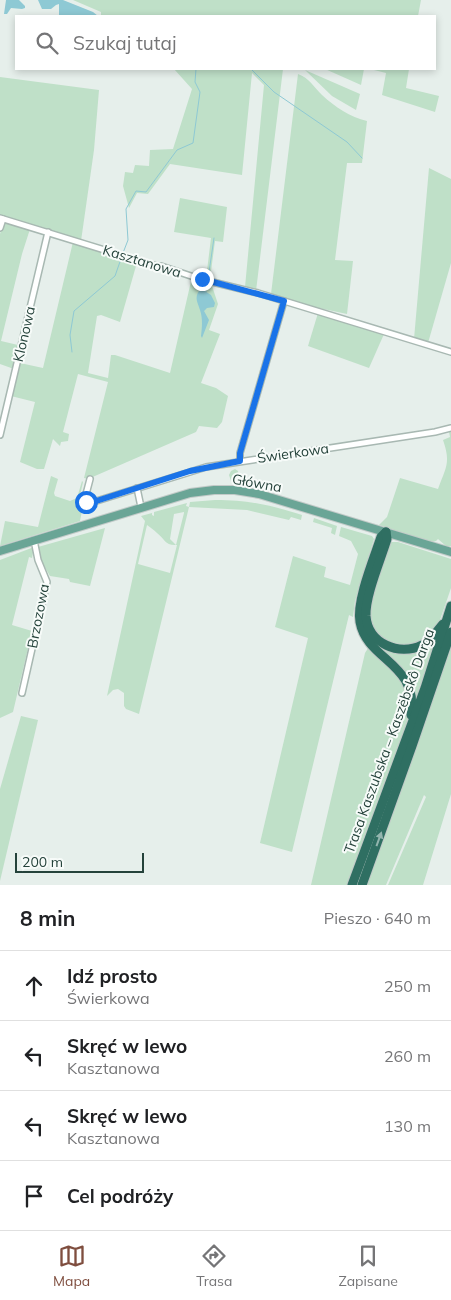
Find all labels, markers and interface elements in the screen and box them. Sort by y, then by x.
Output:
search box [15,15,436,70]
icon: search [33,29,61,57]
text: Szukaj tutaj [73,31,176,55]
street label: Kasztanowa [101,241,183,281]
route end [191,268,214,291]
street label: Klonowa [9,304,39,364]
street label: Świerkowa [256,439,330,467]
street label: Główna [231,470,283,496]
route start [75,491,98,514]
street label: Brzozowa [23,582,53,650]
street label: Trasa Kaszubska – Kaszëbskô Darga [340,626,438,856]
one-way arrow [376,832,383,847]
scale bar [15,850,144,873]
text: 200 m [22,853,63,871]
text: 8 min [20,905,75,931]
text: Pieszo · 640 m [324,908,431,928]
text: Idź prosto [67,964,158,988]
icon: ahead [20,972,48,1000]
text: 250 m [384,976,431,996]
text: Świerkowa [67,988,150,1008]
text: Skręć w lewo [67,1034,187,1058]
icon: left [20,1042,48,1070]
text: 260 m [384,1046,431,1066]
text: Kasztanowa [67,1058,160,1078]
text: Skręć w lewo [67,1104,187,1128]
icon: left [20,1112,48,1140]
text: 130 m [384,1116,431,1136]
text: Kasztanowa [67,1128,160,1148]
icon: arrive [20,1182,48,1210]
text: Cel podróży [67,1184,173,1208]
tab: Mapa [53,1242,90,1290]
tab: Trasa [196,1242,232,1290]
tab: Zapisane [338,1242,398,1290]

